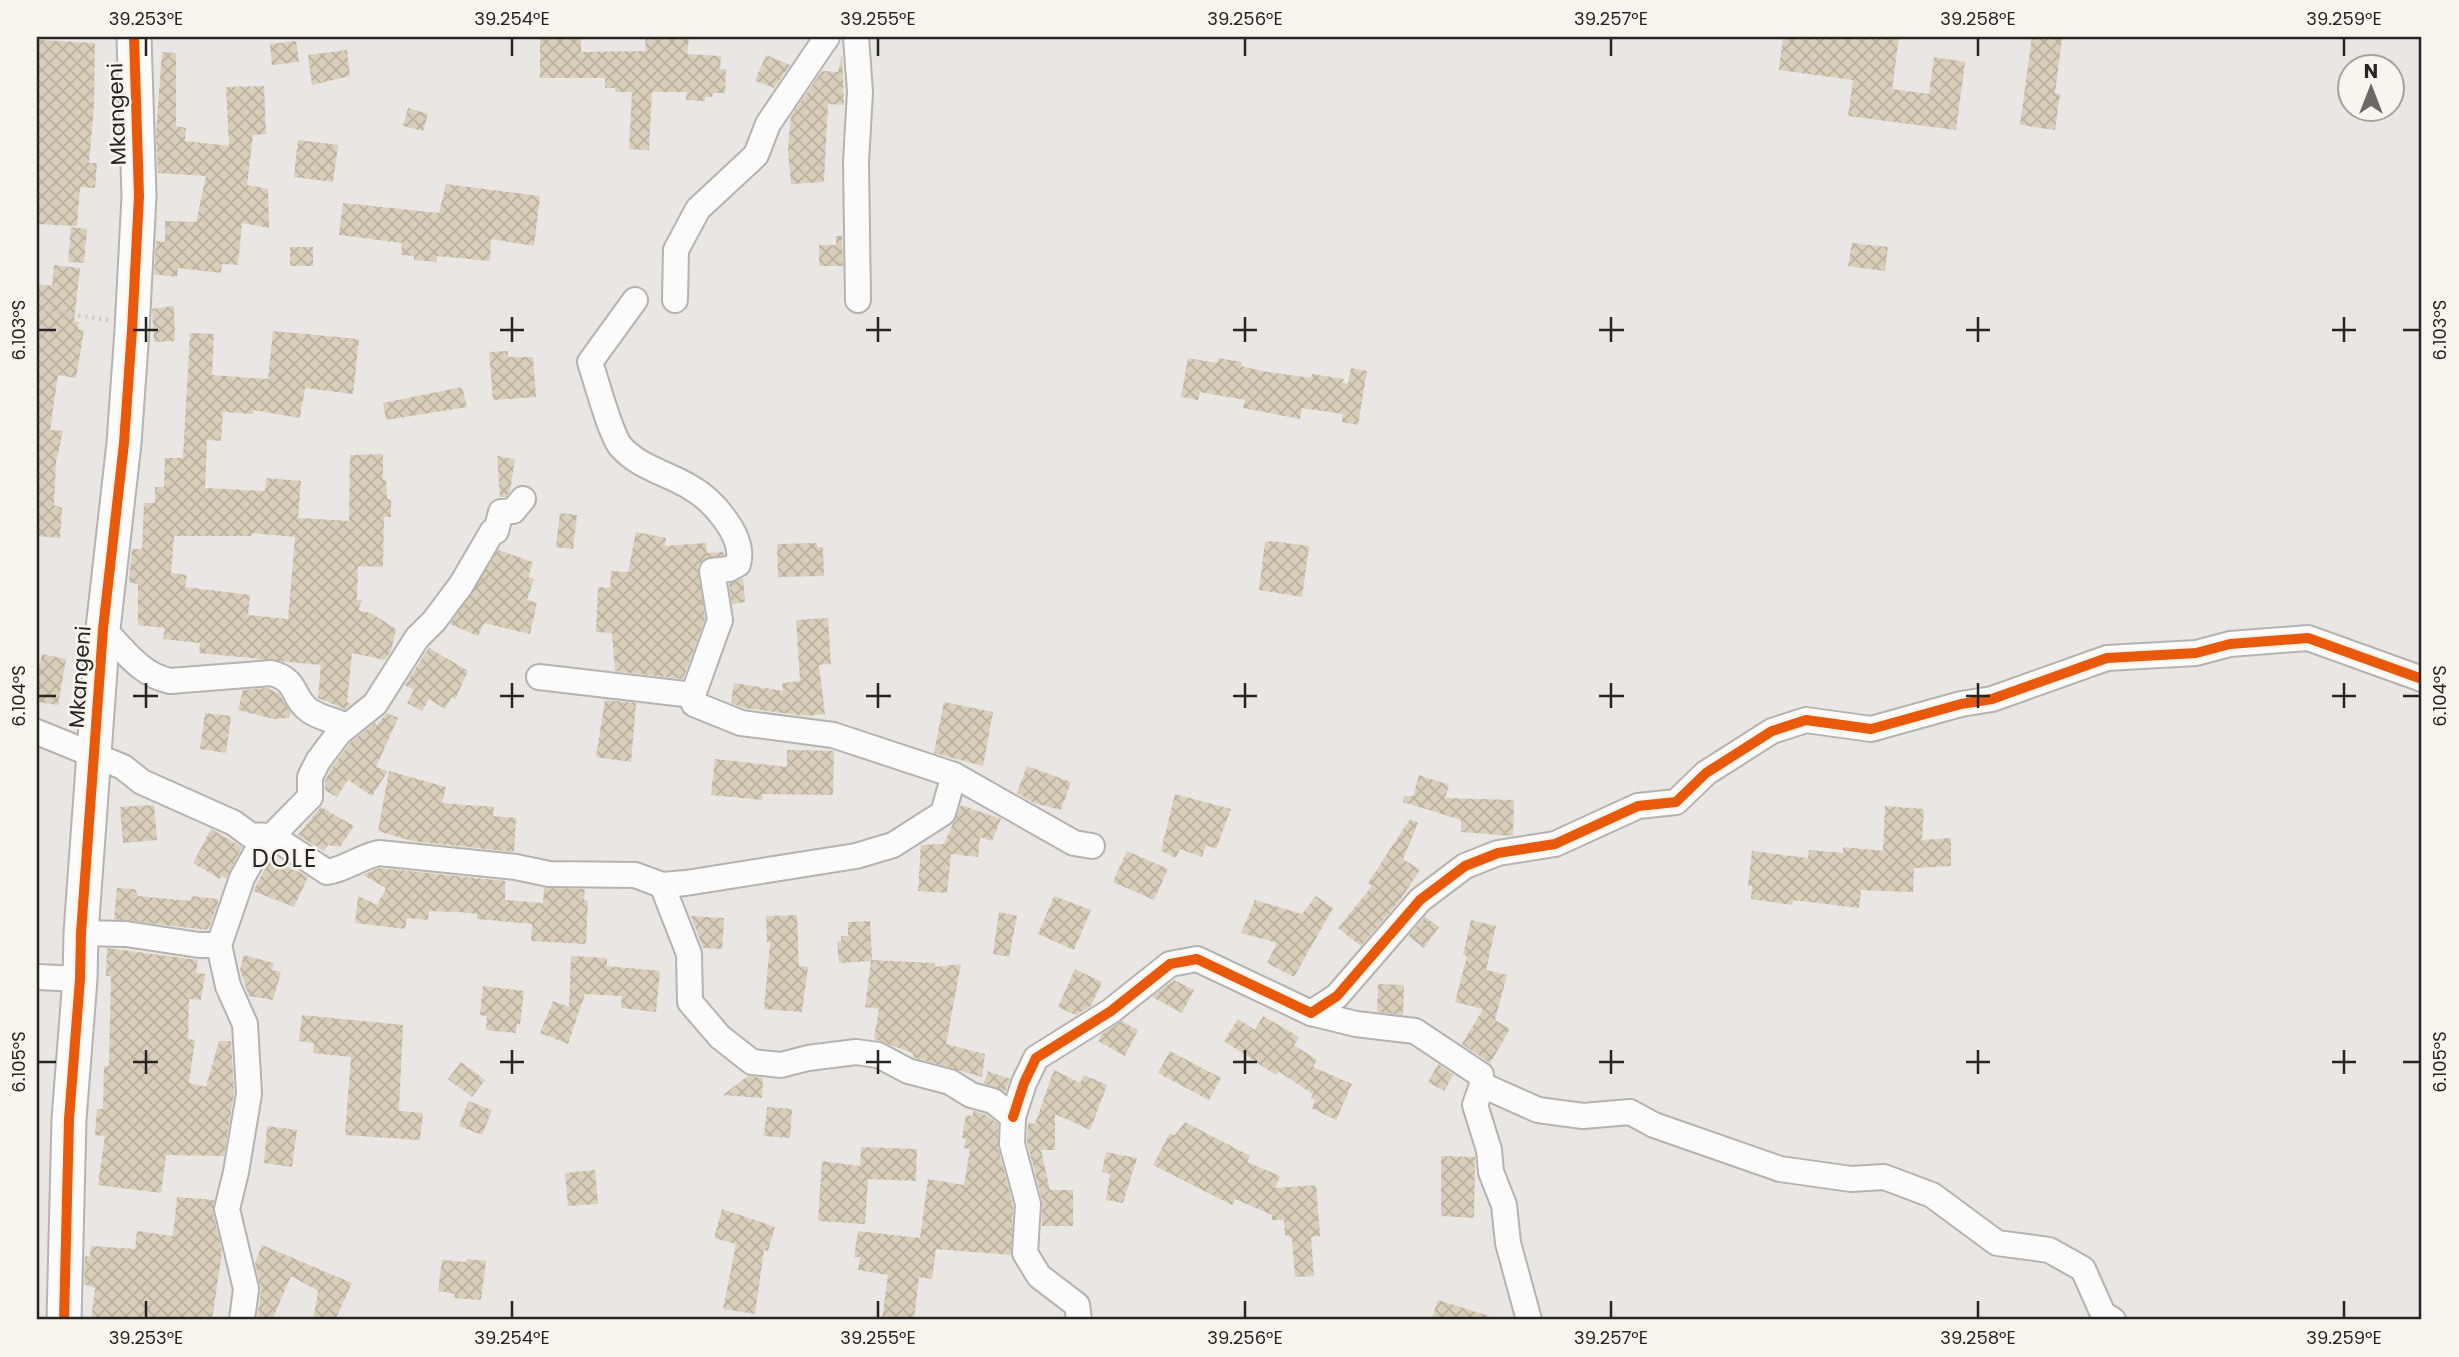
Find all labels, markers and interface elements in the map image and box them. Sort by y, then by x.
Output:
text: 39.253°E [109,6,183,31]
text: 39.254°E [474,6,550,31]
text: 39.255°E [840,6,916,31]
text: 39.256°E [1207,6,1283,31]
text: 39.257°E [1574,6,1648,31]
text: 39.258°E [1940,6,2016,31]
text: 39.259°E [2306,6,2382,31]
north arrow [2336,52,2406,122]
text: N [2364,58,2378,85]
street label: Mkangeni [100,62,133,166]
text: 6.103°S [6,300,31,360]
text: 6.103°S [2427,300,2452,360]
street label: Mkangeni [61,625,98,729]
text: 6.104°S [6,665,31,727]
text: 6.104°S [2427,665,2452,727]
district label: DOLE [252,842,318,875]
text: 6.105°S [6,1031,31,1093]
text: 6.105°S [2427,1031,2452,1093]
text: 39.253°E [109,1325,183,1350]
text: 39.254°E [474,1325,550,1350]
text: 39.255°E [840,1325,916,1350]
text: 39.256°E [1207,1325,1283,1350]
text: 39.257°E [1574,1325,1648,1350]
text: 39.258°E [1940,1325,2016,1350]
text: 39.259°E [2306,1325,2382,1350]

